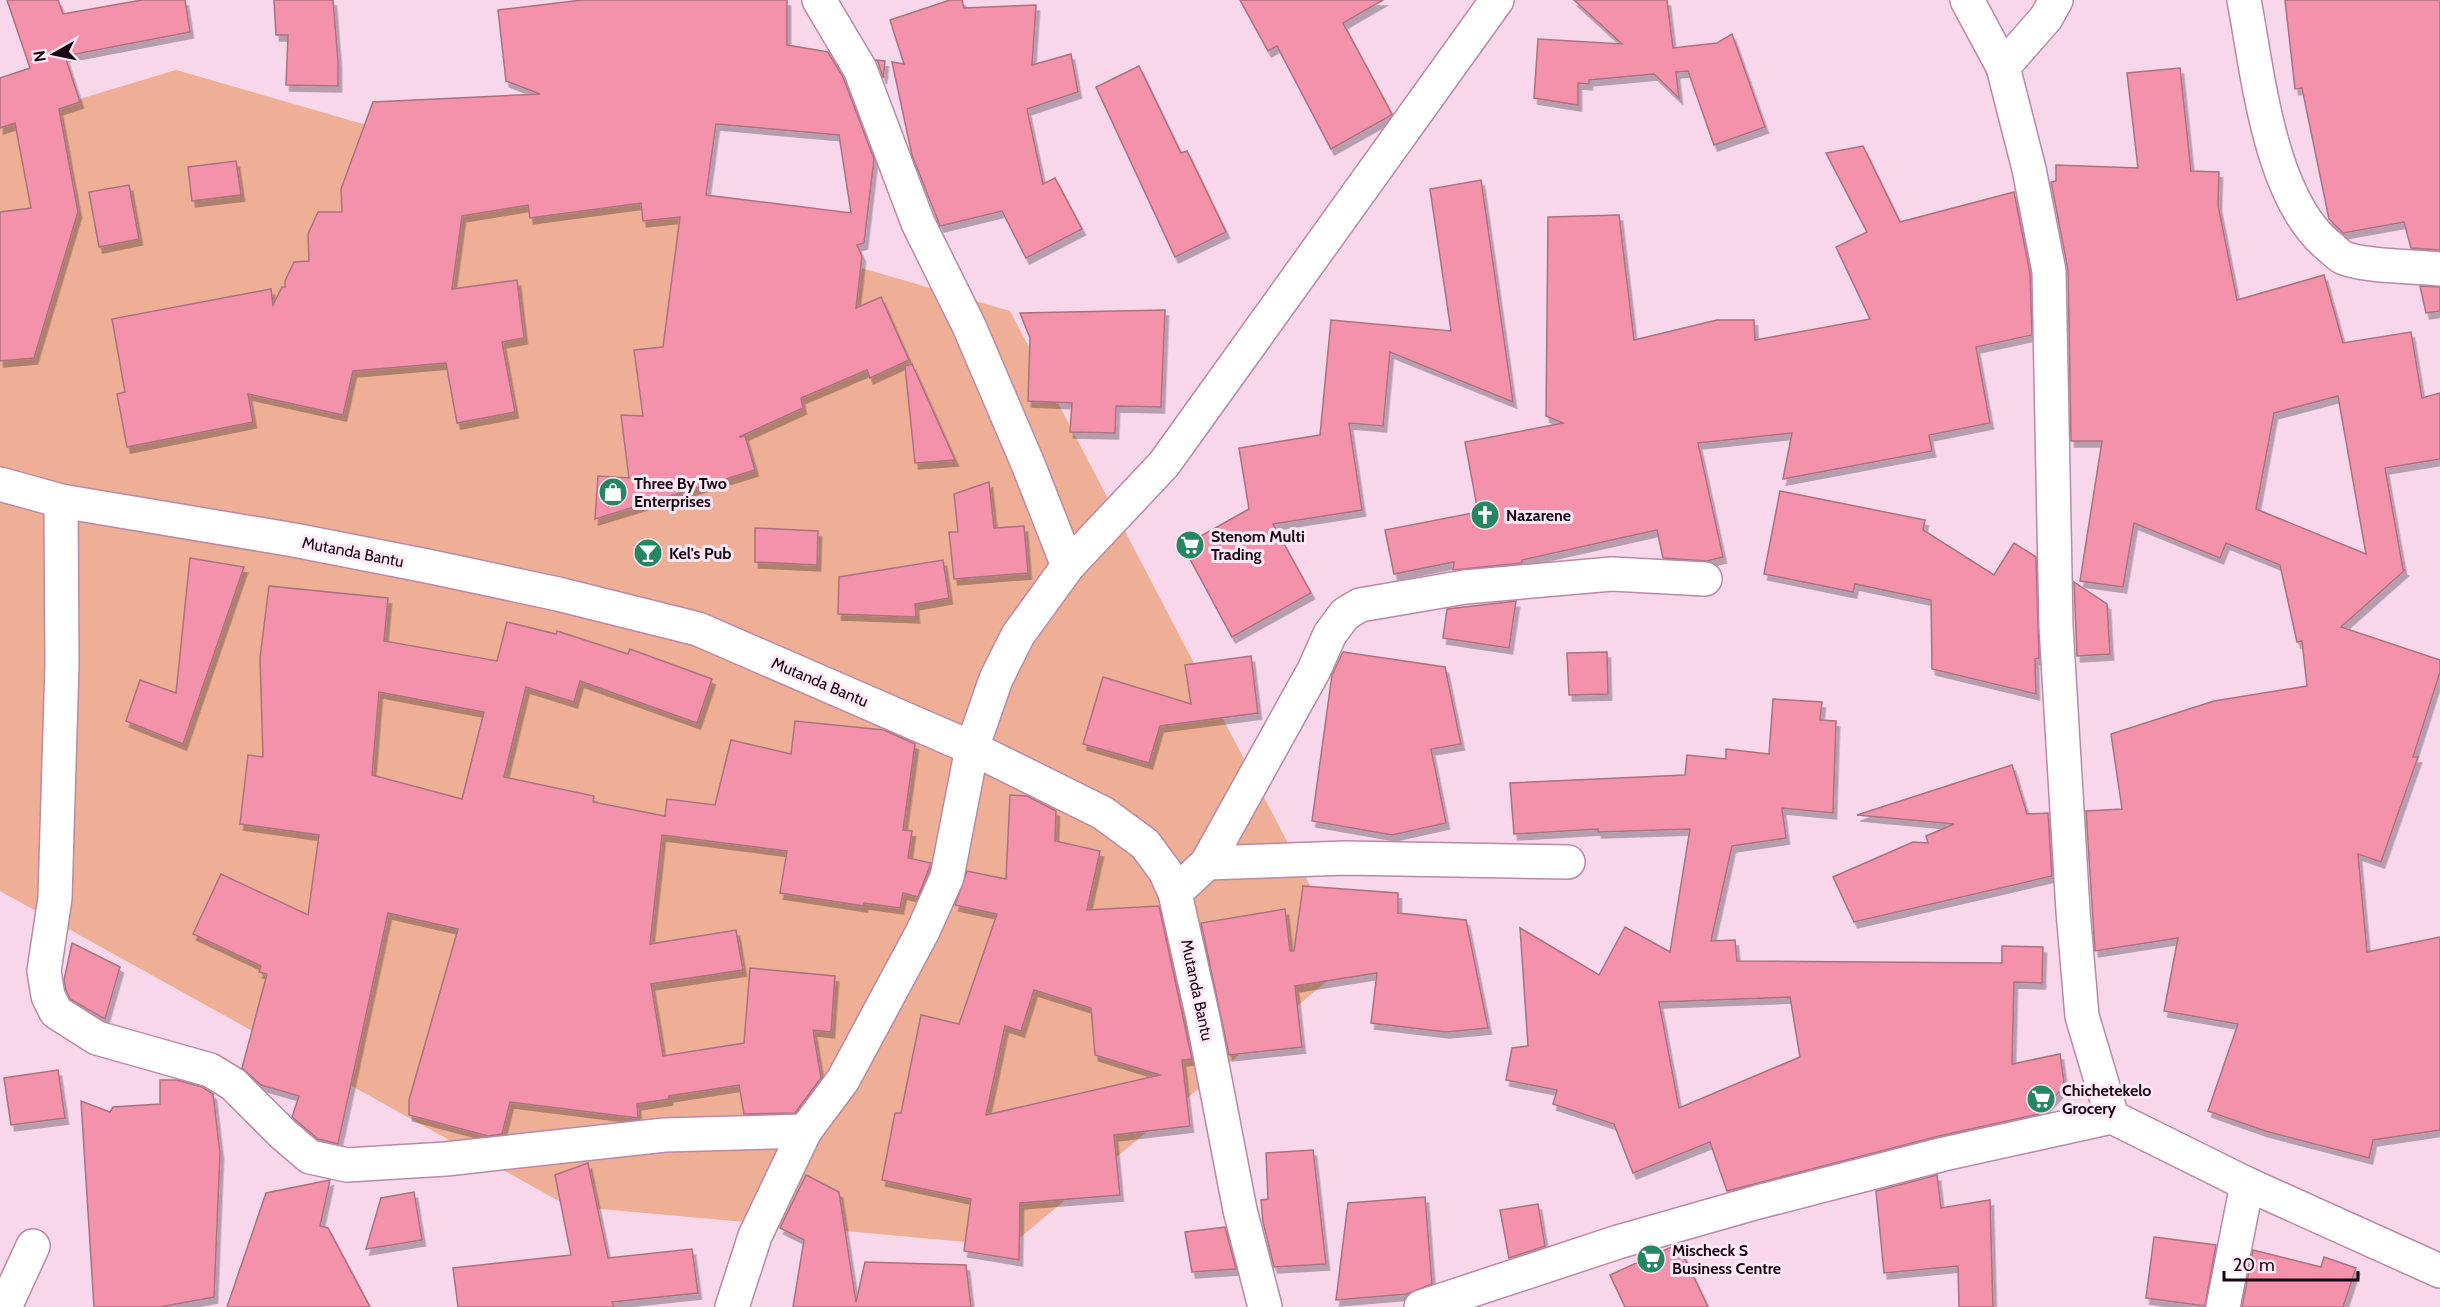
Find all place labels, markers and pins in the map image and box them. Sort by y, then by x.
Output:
place label: Three By Two Enterprises [634,474,727,511]
shop icon: Three By Two Enterprises [597,476,629,508]
church icon: Nazarene [1469,499,1501,531]
place label: Nazarene [1506,506,1571,525]
place label: Stenom Multi Trading [1211,527,1305,564]
supermarket icon: Stenom Multi Trading [1174,529,1206,561]
bar icon: Kel's Pub [632,537,664,569]
place label: Kel's Pub [669,544,731,563]
place label: Chichetekelo Grocery [2062,1081,2151,1118]
supermarket icon: Chichetekelo Grocery [2025,1083,2057,1115]
place label: Mischeck S Business Centre [1672,1241,1781,1278]
supermarket icon: Mischeck S Business Centre [1635,1243,1667,1275]

